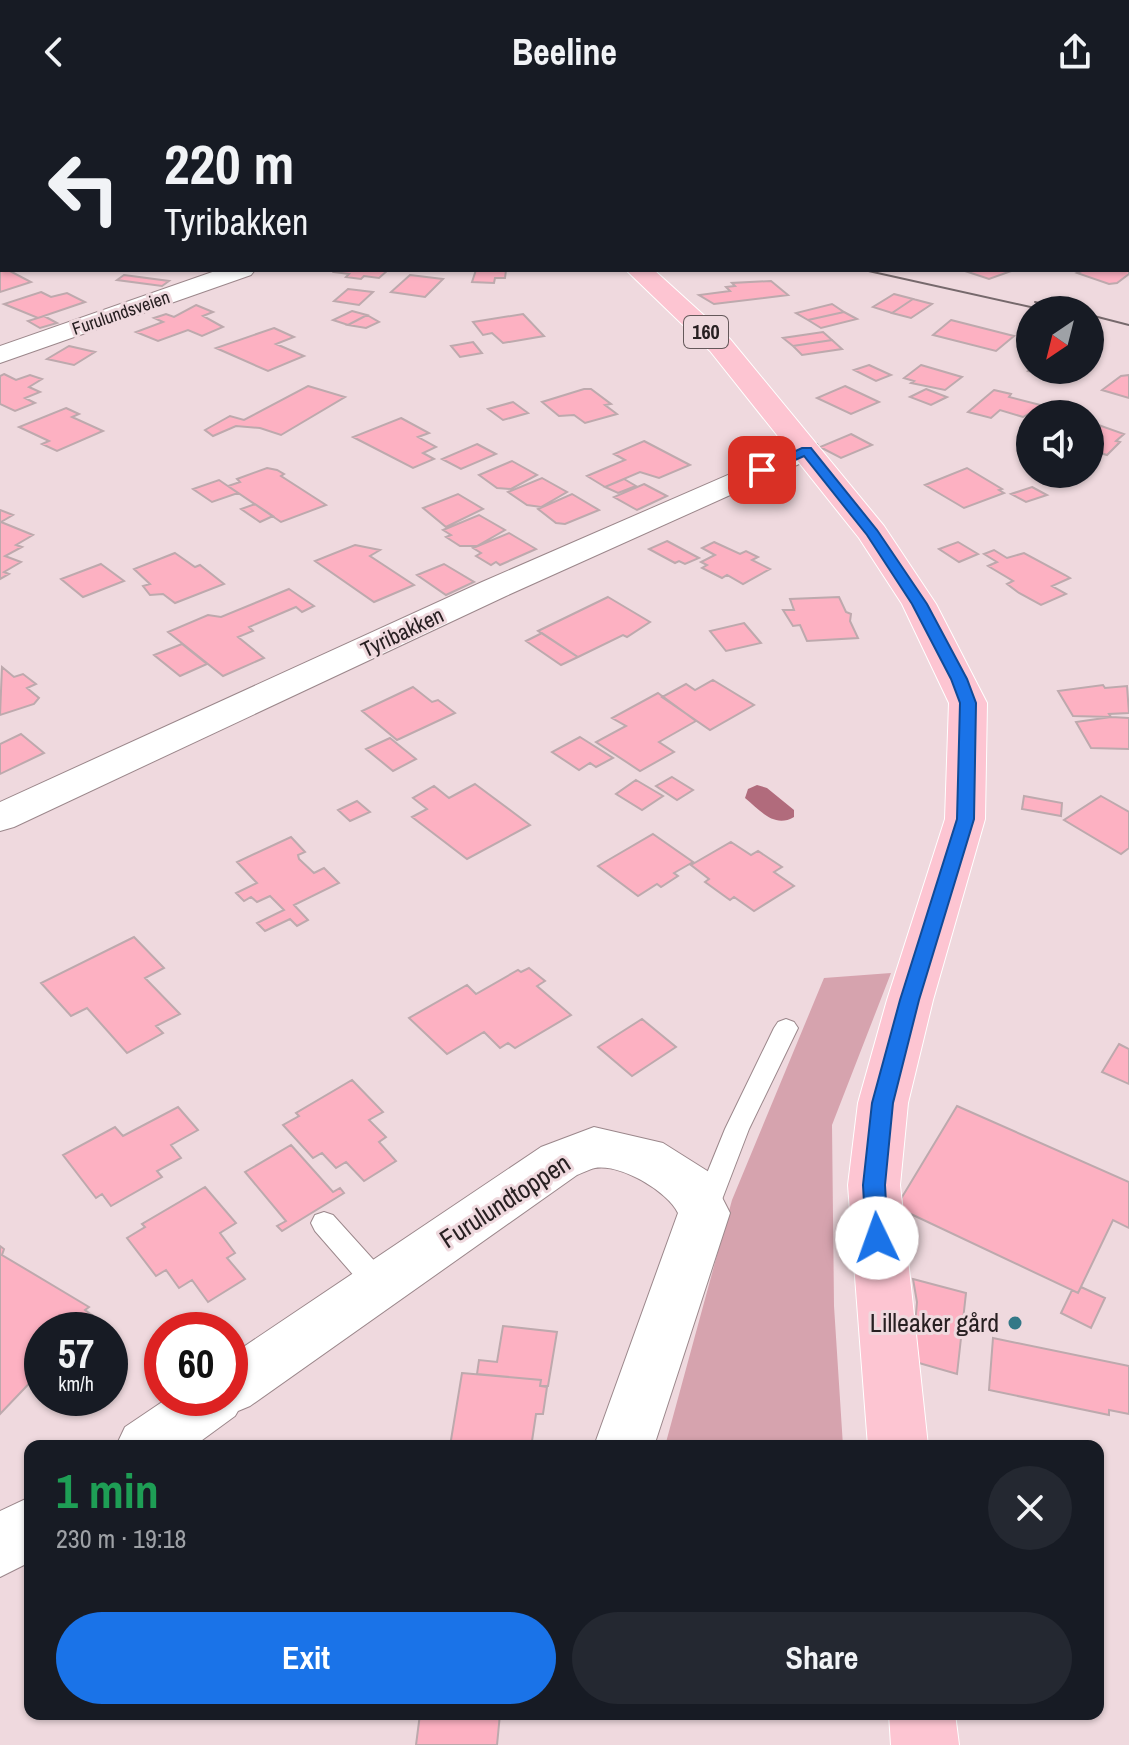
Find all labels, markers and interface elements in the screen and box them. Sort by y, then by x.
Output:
text: Beeline [512,28,617,76]
icon: back [32,30,76,74]
icon: share [1053,30,1097,74]
text: 220 m [164,126,294,201]
icon: left [32,136,136,240]
text: Tyribakken [164,198,308,246]
street label: Furulundsveien [69,284,173,341]
north arrow [1016,296,1104,384]
map controls [1016,296,1104,488]
road number: 160 [684,316,728,348]
button: sound [1016,400,1104,488]
pin [728,436,796,504]
icon: arrive [740,448,784,492]
street label: Tyribakken [356,600,448,664]
street label: Furulundtoppen [433,1145,577,1256]
position arrow [835,1196,919,1280]
place label: Lilleaker gård [870,1305,999,1340]
speed limit sign: 60 [144,1312,248,1416]
marker: Lilleaker gård [1006,1314,1024,1332]
text: 57 [58,1327,94,1380]
text: km/h [58,1370,94,1397]
text: 1 min [56,1458,159,1523]
button: close [988,1466,1072,1550]
text: 230 m · 19:18 [56,1521,186,1556]
button: Exit [56,1612,556,1704]
button: Share [572,1612,1072,1704]

